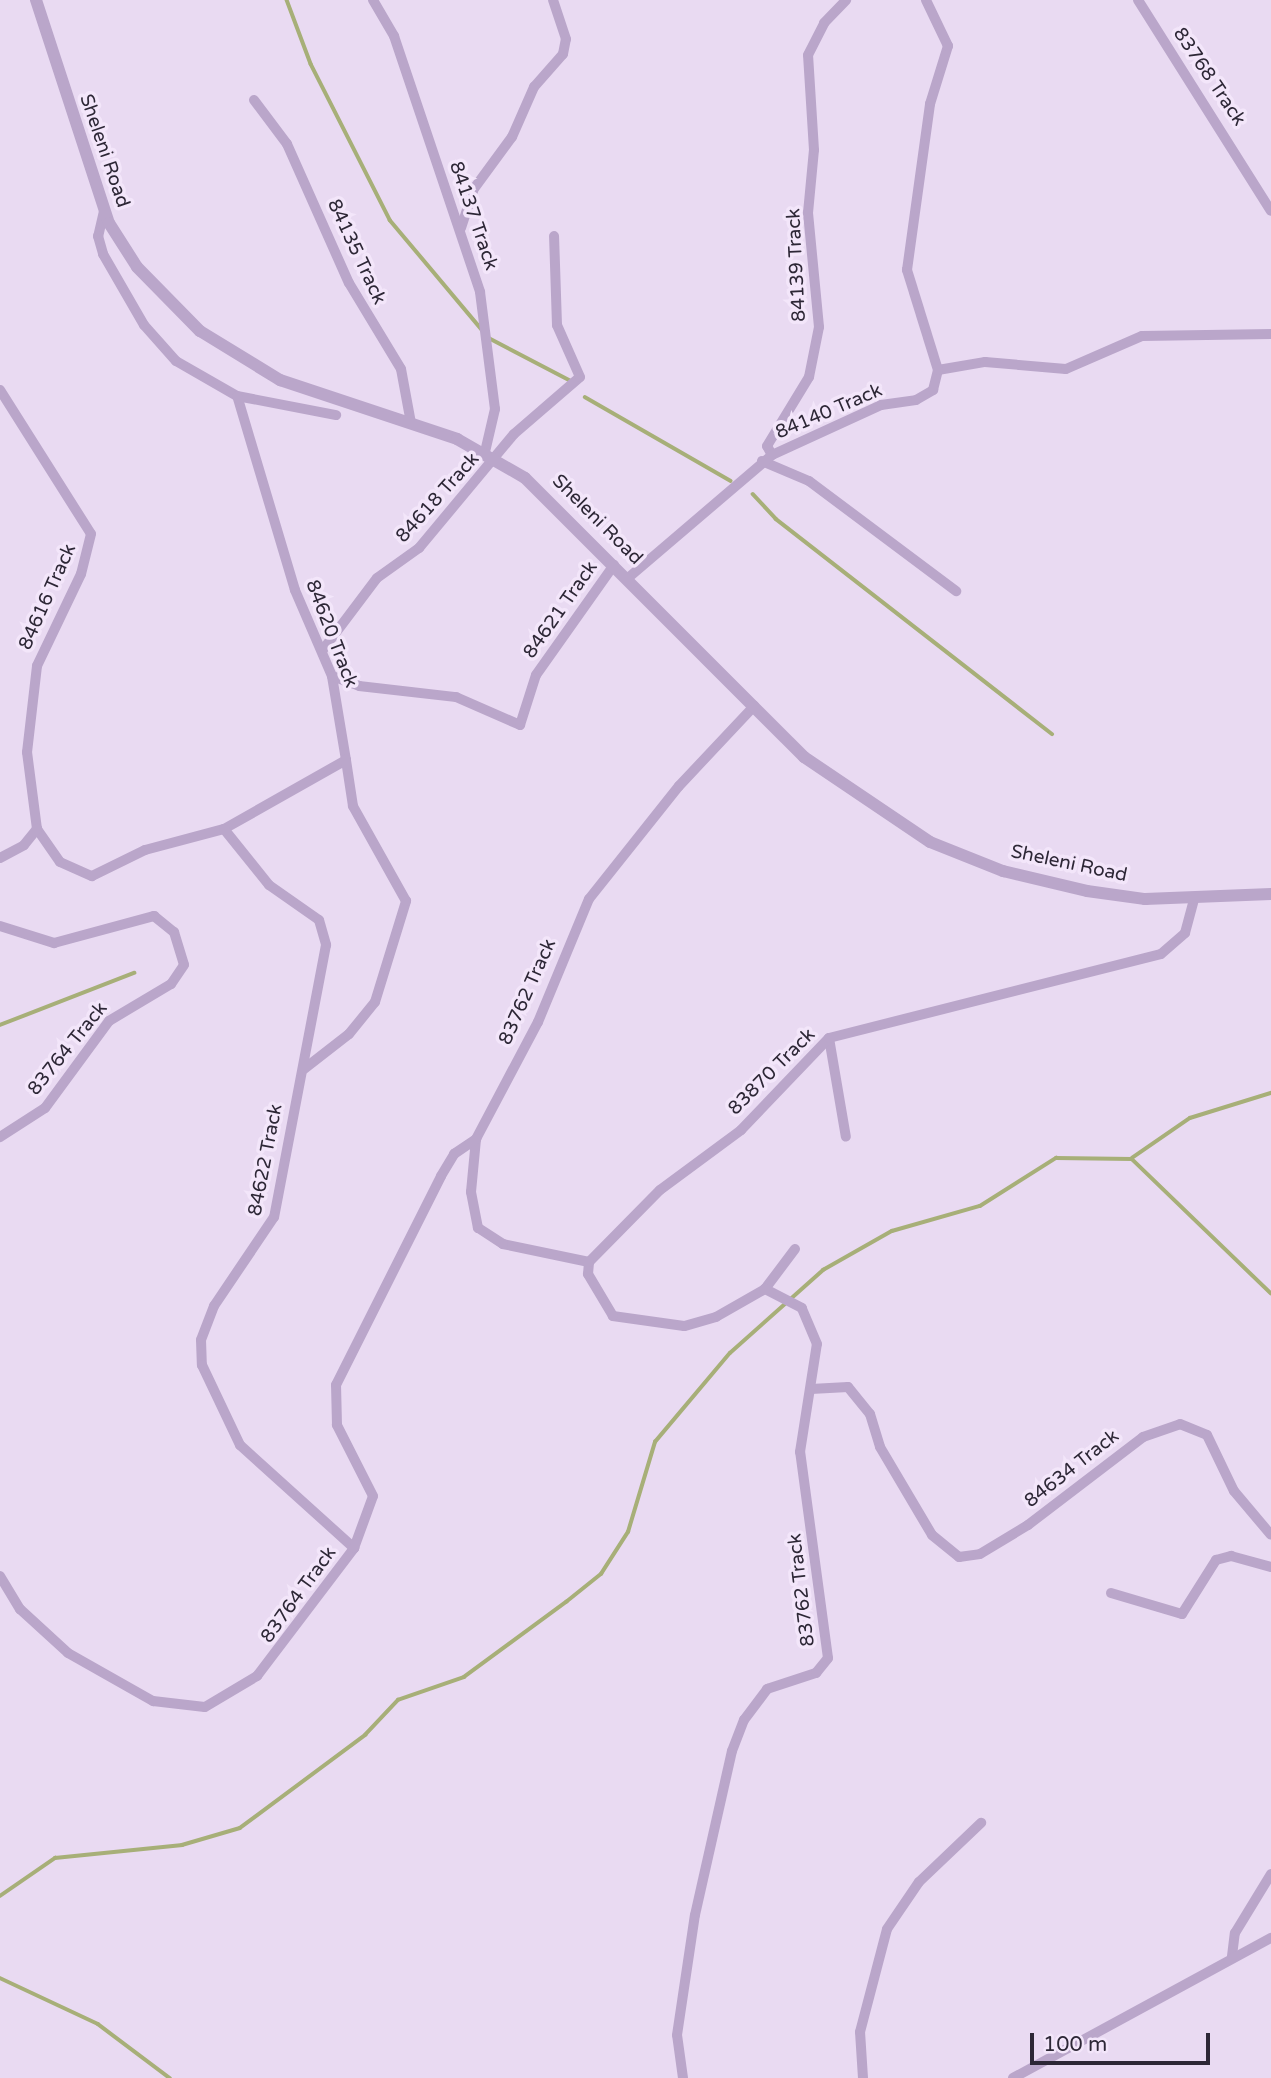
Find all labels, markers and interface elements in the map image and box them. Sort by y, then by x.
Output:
street label: 83768 Track [1168,24,1250,130]
street label: Sheleni Road [74,91,134,211]
street label: 84137 Track [444,159,502,273]
street label: 84135 Track [322,196,390,308]
street label: 84139 Track [783,208,811,322]
street label: 84140 Track [772,379,886,445]
street label: 84618 Track [392,448,484,548]
street label: Sheleni Road [547,470,647,570]
street label: 84616 Track [15,541,81,653]
street label: 84621 Track [519,557,603,663]
street label: 84620 Track [300,577,362,691]
street label: Sheleni Road [1009,841,1129,887]
street label: 83762 Track [495,936,561,1048]
street label: 83764 Track [23,998,113,1100]
street label: 83870 Track [724,1024,820,1120]
street label: 84622 Track [244,1102,288,1218]
street label: 84634 Track [1020,1425,1124,1513]
street label: 83762 Track [784,1532,820,1648]
street label: 83764 Track [256,1542,342,1648]
scale bar [1033,2018,1213,2062]
text: 100 m [1043,2032,1107,2057]

